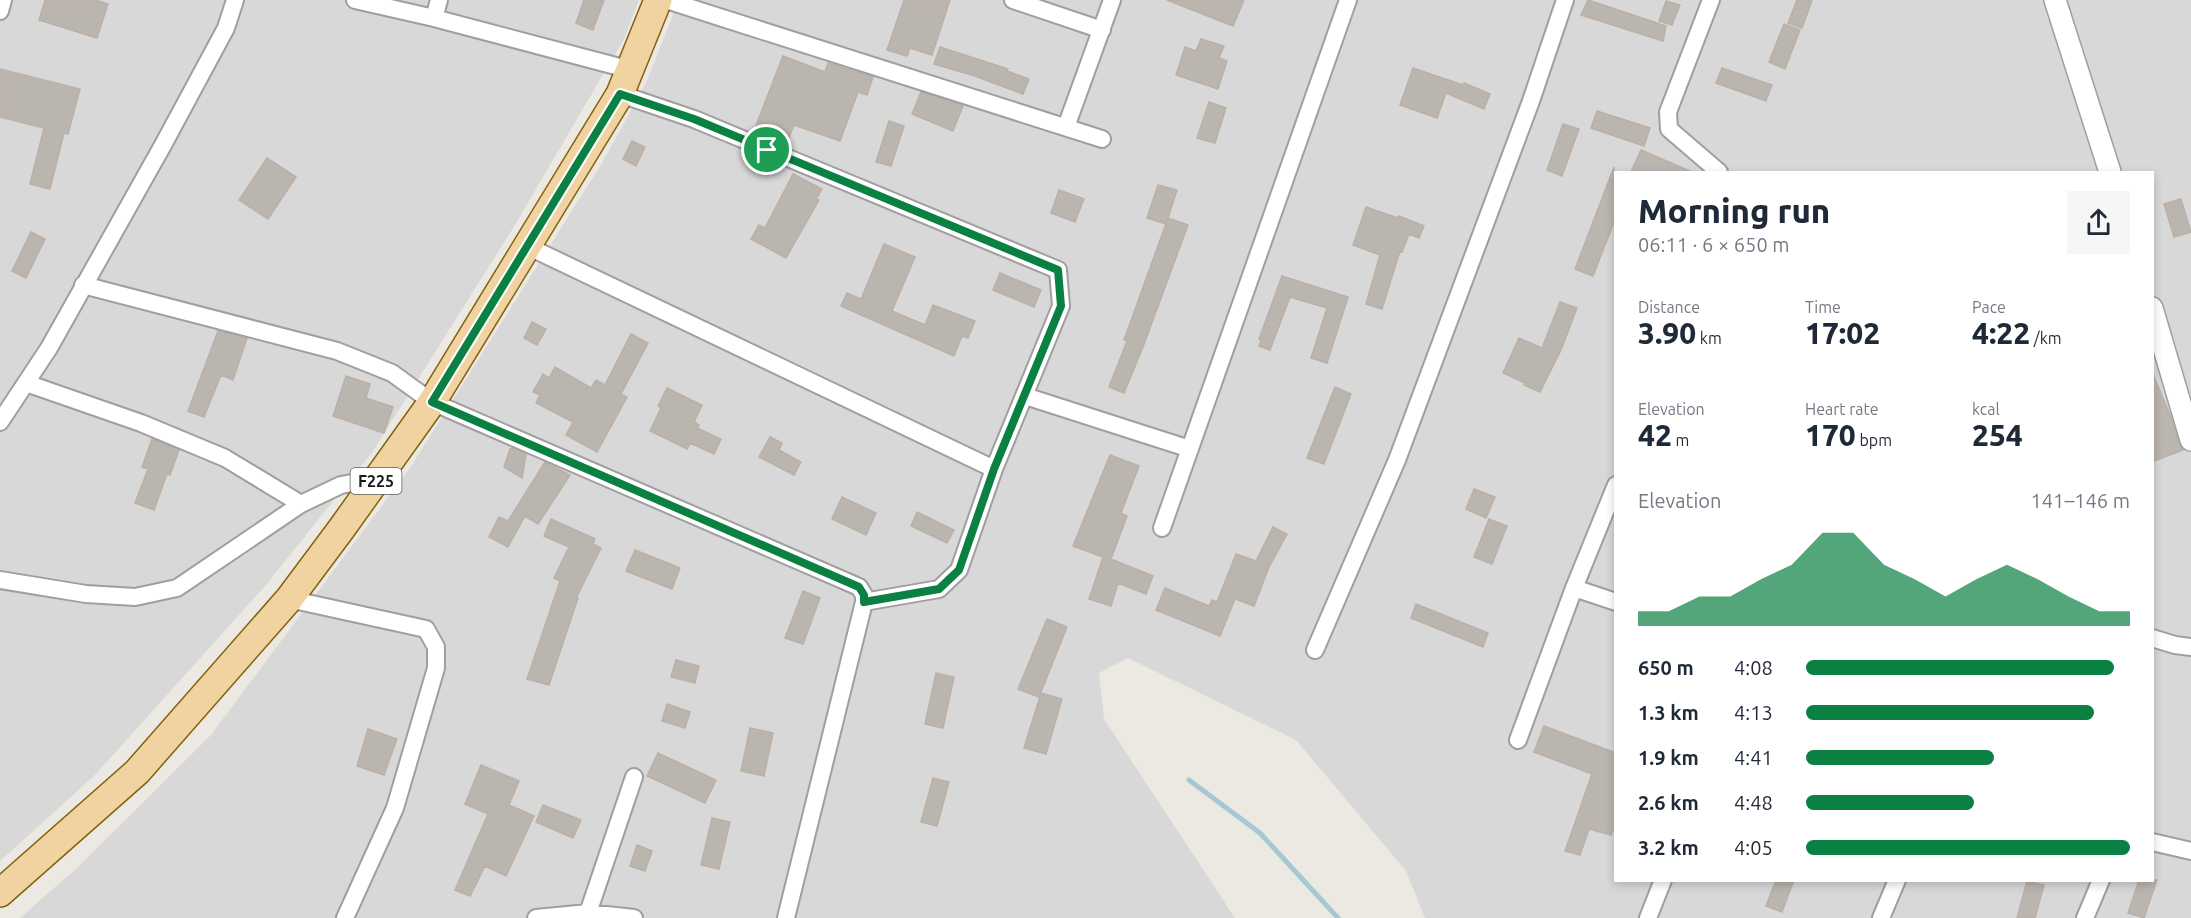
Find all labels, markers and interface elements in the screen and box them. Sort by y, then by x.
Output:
pin [741,124,792,175]
icon: arrive [750,133,783,166]
button: share [2067,191,2130,254]
text: Morning run [1638,192,1830,229]
text: 06:11 · 6 × 650 m [1638,233,1790,256]
text: Distance [1638,298,1700,316]
text: Time [1805,298,1841,316]
text: Pace [1972,298,2006,316]
text: 3.90 [1638,316,1696,350]
text: 17:02 [1805,316,1880,350]
text: 4:22 [1972,316,2030,350]
text: km [1696,329,1722,347]
text: /km [2030,329,2062,347]
text: Elevation [1638,400,1705,418]
text: Heart rate [1805,400,1879,418]
text: kcal [1972,400,2000,418]
text: 42 [1638,418,1672,452]
text: 170 [1805,418,1856,452]
text: 254 [1972,418,2023,452]
text: m [1672,431,1689,449]
text: bpm [1856,431,1892,449]
road number: F225 [350,468,401,494]
text: Elevation [1638,489,1721,512]
text: 141–146 m [2031,489,2130,512]
text: 650 m [1638,656,1694,679]
text: 4:08 [1734,656,1773,679]
text: 1.3 km [1638,701,1699,724]
text: 4:13 [1734,701,1773,724]
text: 1.9 km [1638,746,1699,769]
text: 4:41 [1734,746,1773,769]
text: 2.6 km [1638,791,1699,814]
text: 4:48 [1734,791,1773,814]
text: 3.2 km [1638,836,1699,859]
text: 4:05 [1734,836,1773,859]

